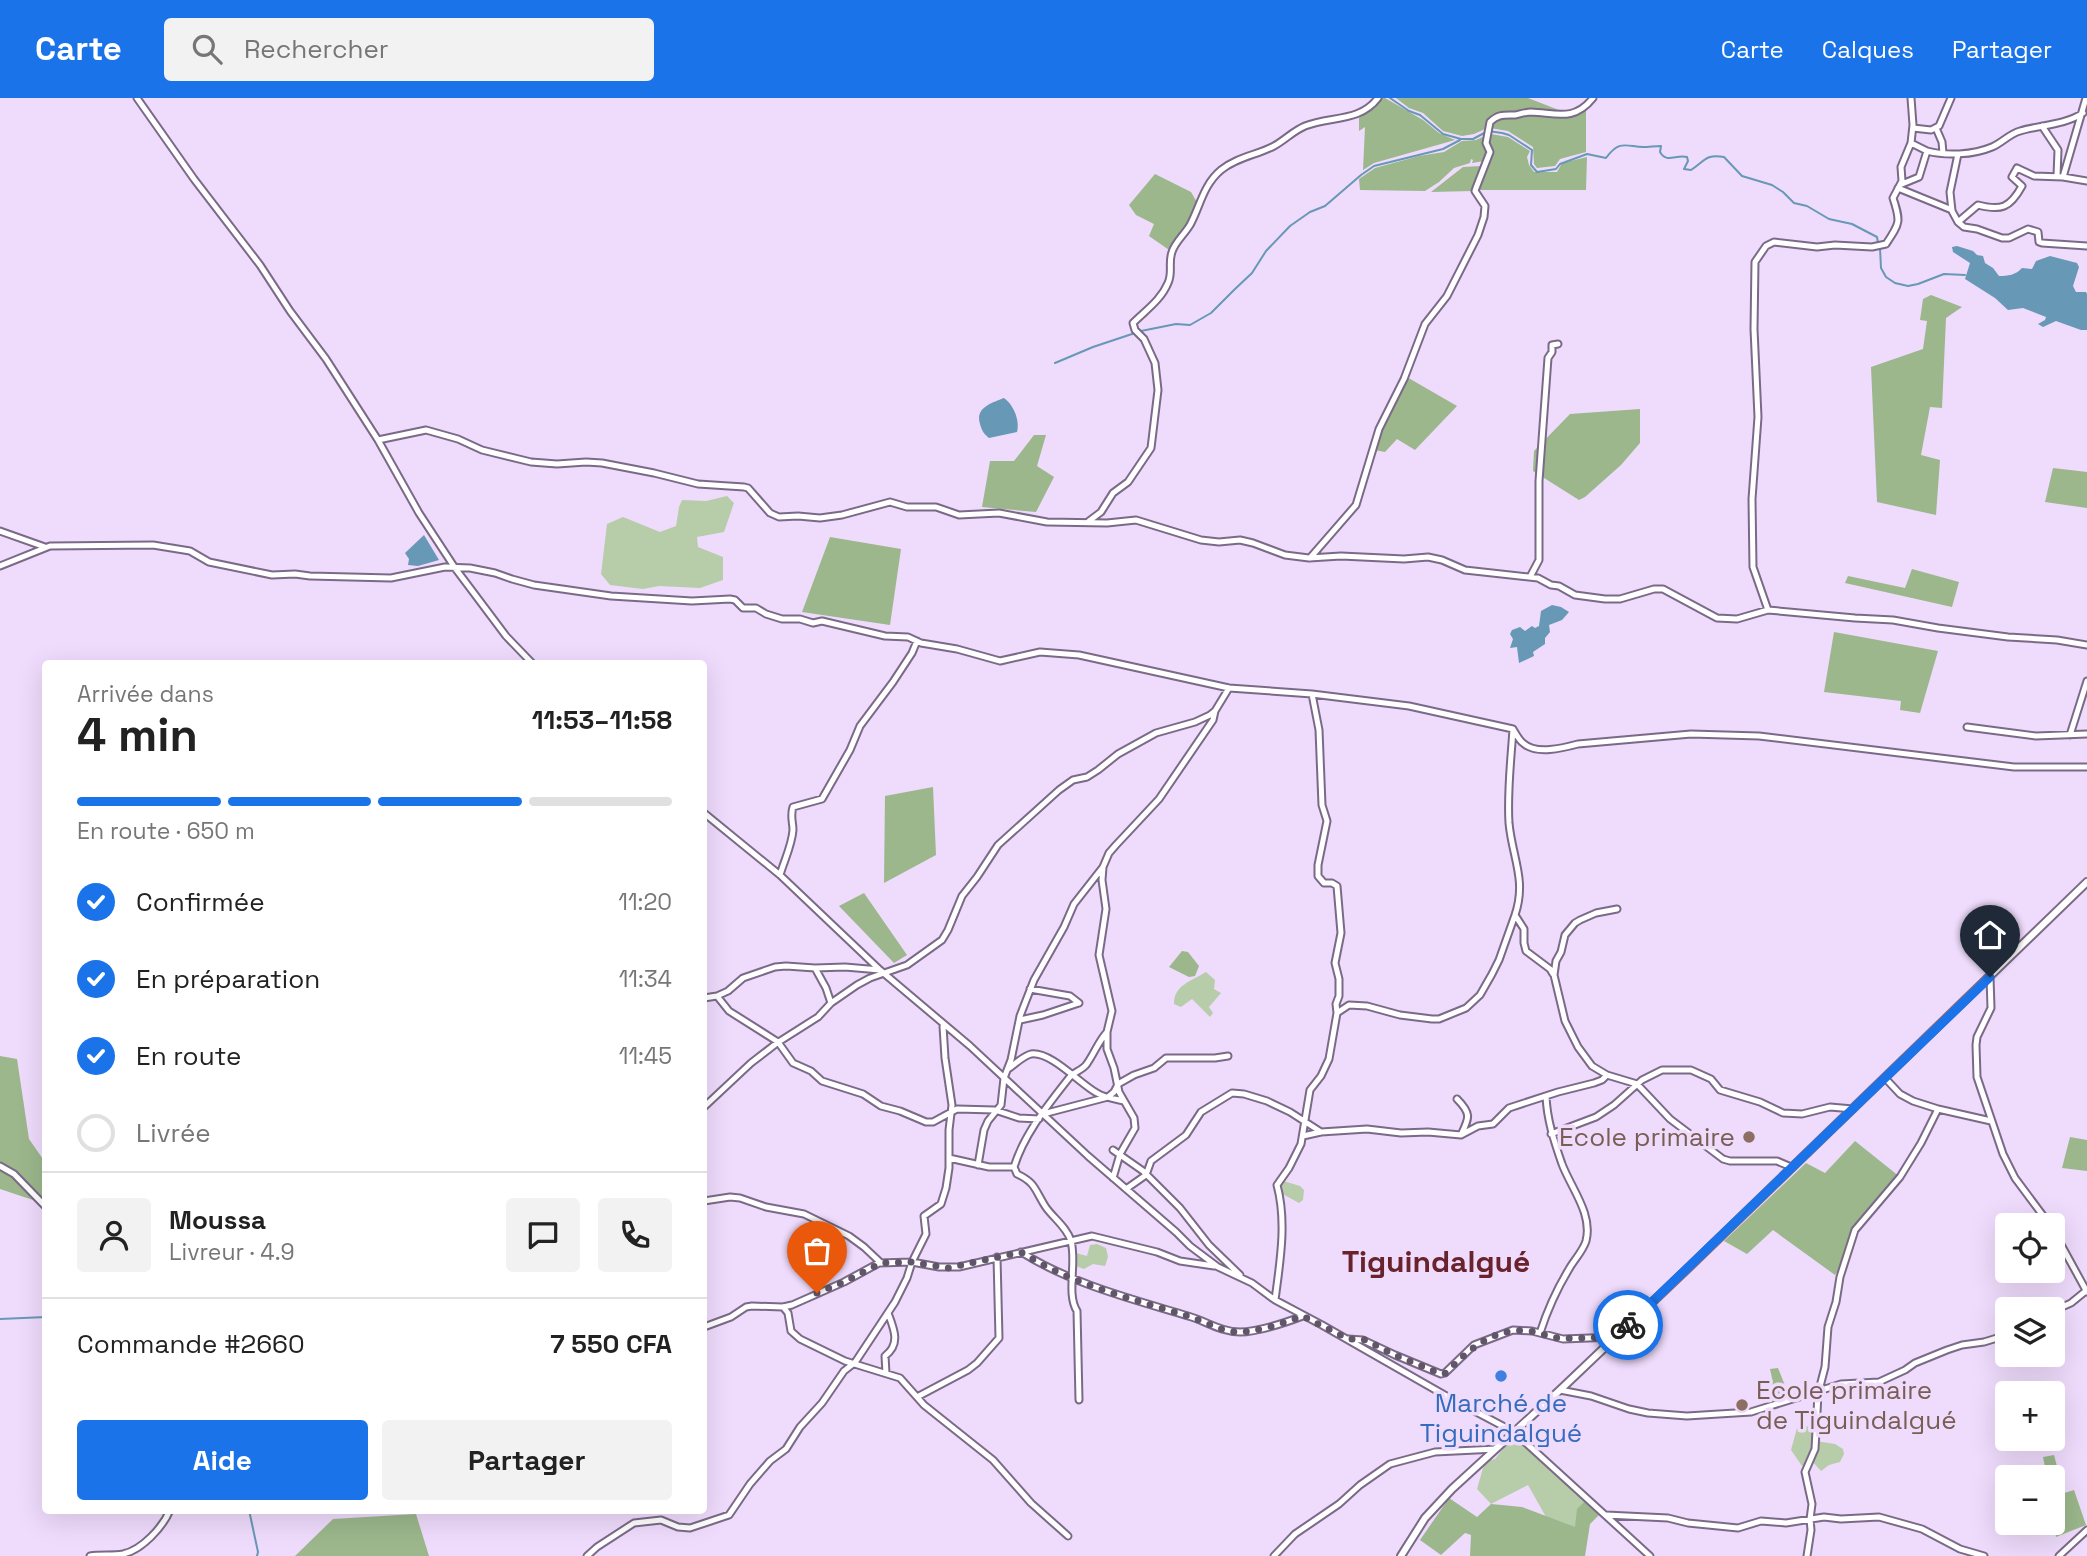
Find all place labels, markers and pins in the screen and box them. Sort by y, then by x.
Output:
pin [1960,905,2020,977]
place label: Ecole primaire [1559,1120,1735,1154]
marker: Ecole primaire [1741,1129,1757,1145]
pin [787,1221,847,1293]
marker: Marché de Tiguindalgué [1493,1368,1509,1384]
place label: Ecole primaire de Tiguindalgué [1756,1373,1957,1437]
place label: Marché de Tiguindalgué [1420,1386,1582,1450]
marker: Ecole primaire de Tiguindalgué [1734,1397,1750,1413]

